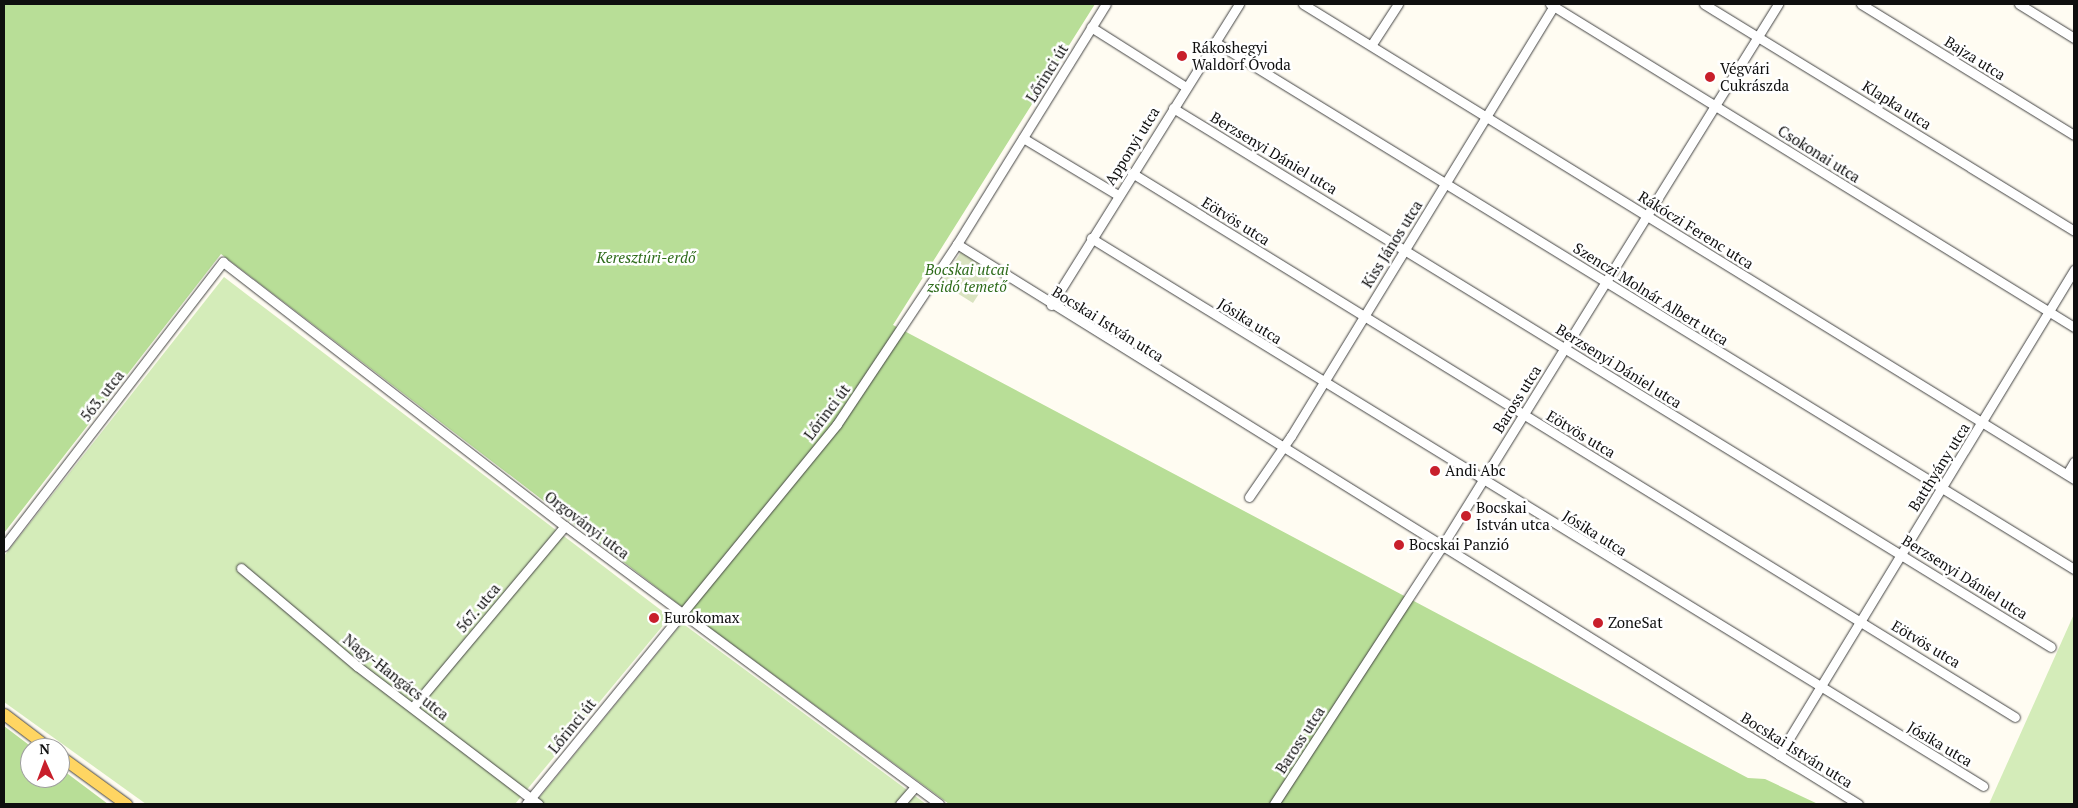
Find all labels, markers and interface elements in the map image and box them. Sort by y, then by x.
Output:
street label: Bajza utca [1941,32,2009,84]
place label: Rákoshegyi Waldorf Óvoda [1192,38,1291,73]
street label: Lőrinci út [1022,41,1072,105]
marker: Rákoshegyi Waldorf Óvoda [1176,50,1188,62]
place label: Végvári Cukrászda [1720,59,1789,94]
marker: Végvári Cukrászda [1704,71,1716,83]
street label: Klapka utca [1859,77,1935,133]
street label: Apponyi utca [1101,104,1163,188]
street label: Berzsenyi Dániel utca [1207,108,1341,198]
street label: Csokonai utca [1775,122,1863,186]
street label: Rákóczi Ferenc utca [1635,187,1757,273]
street label: Eötvös utca [1199,193,1273,249]
street label: Kiss János utca [1358,197,1426,291]
street label: Szenczi Molnár Albert utca [1570,239,1732,349]
park label: Keresztúri-erdő [596,249,696,267]
park label: Bocskai utcai zsidó temető [925,260,1009,295]
street label: Bocskai István utca [1049,282,1167,366]
street label: Jósika utca [1215,294,1285,348]
street label: Berzsenyi Dániel utca [1553,320,1685,412]
street label: Baross utca [1489,362,1545,436]
street label: 563. utca [76,367,128,425]
street label: Lőrinci út [800,381,854,443]
street label: Eötvös utca [1543,406,1619,462]
street label: Batthyány utca [1905,420,1973,514]
place label: Andi Abc [1445,462,1506,480]
marker: Andi Abc [1429,465,1441,477]
street label: Orgoványi utca [541,487,633,563]
place label: Bocskai István utca [1476,498,1550,533]
street label: Jósika utca [1560,506,1630,560]
marker: Bocskai István utca [1460,510,1472,522]
street label: Berzsenyi Dániel utca [1899,531,2031,623]
place label: Bocskai Panzió [1409,536,1509,554]
marker: Bocskai Panzió [1393,539,1405,551]
street label: 567. utca [452,580,504,636]
place label: Eurokomax [664,609,740,627]
marker: Eurokomax [648,612,660,624]
place label: ZoneSat [1608,614,1663,632]
street label: Eötvös utca [1888,616,1964,672]
marker: ZoneSat [1592,617,1604,629]
street label: Nagy-Hangács utca [340,630,452,724]
street label: Lőrinci út [545,695,599,757]
street label: Baross utca [1272,703,1328,777]
street label: Bocskai István utca [1738,708,1856,792]
street label: Jósika utca [1904,718,1976,770]
north arrow [20,738,70,788]
text: N [39,739,50,758]

